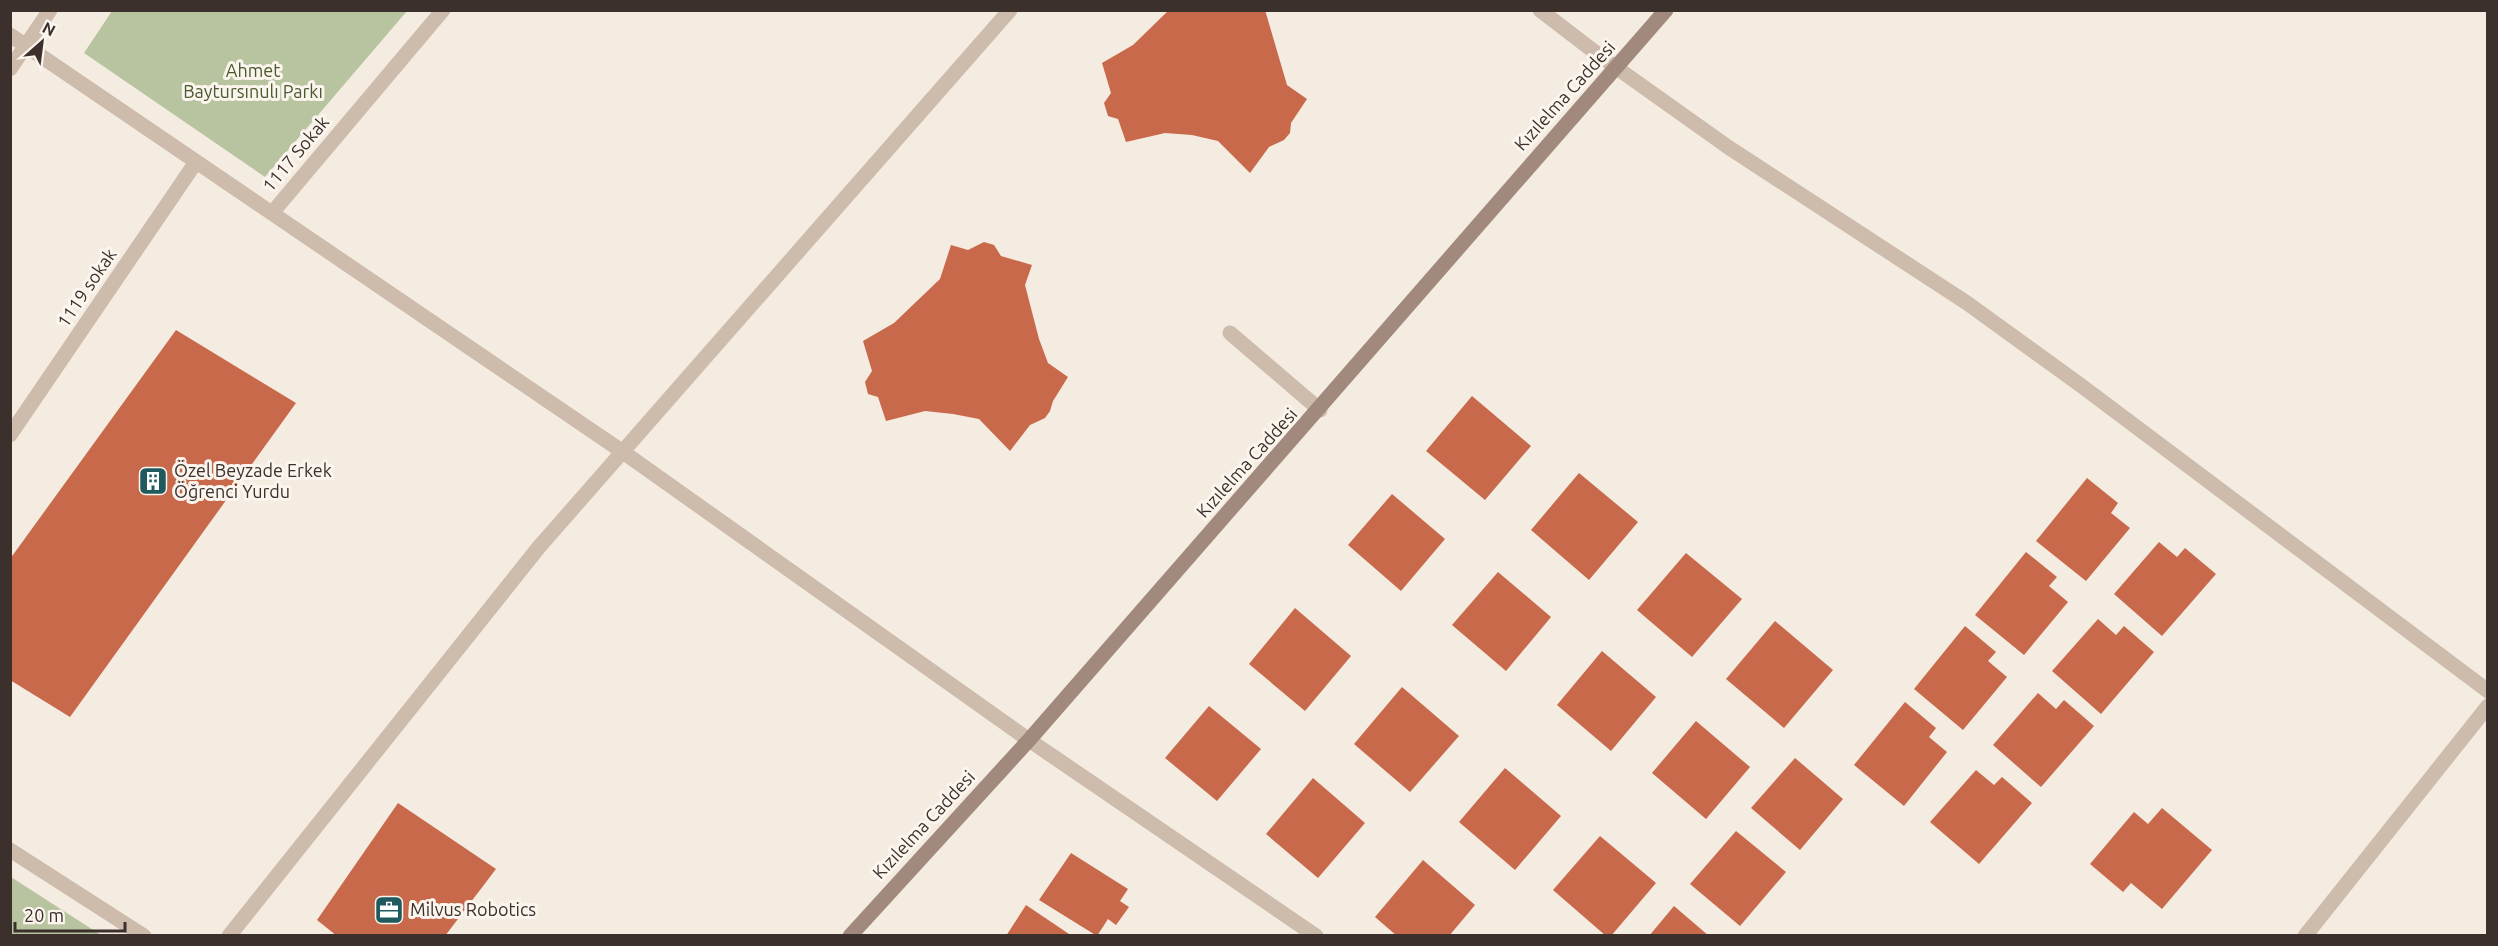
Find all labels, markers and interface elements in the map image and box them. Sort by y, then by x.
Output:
north arrow [12,12,72,72]
text: N [40,18,59,40]
street label: Kızılelma Caddesi [1510,37,1619,154]
park label: Ahmet Baytursınulı Parkı [183,60,323,101]
street label: 1117 Sokak [258,112,332,195]
street label: 1119 sokak [53,244,120,331]
street label: Kızılelma Caddesi [1192,404,1301,521]
place label: Özel Beyzade Erkek Öğrenci Yurdu [174,460,332,501]
building icon: Özel Beyzade Erkek Öğrenci Yurdu [137,465,169,497]
street label: Kızılelma Caddesi [868,766,978,882]
office icon: Milvus Robotics [373,894,405,926]
scale bar [15,895,124,933]
place label: Milvus Robotics [410,899,536,919]
text: 20 m [24,905,64,925]

